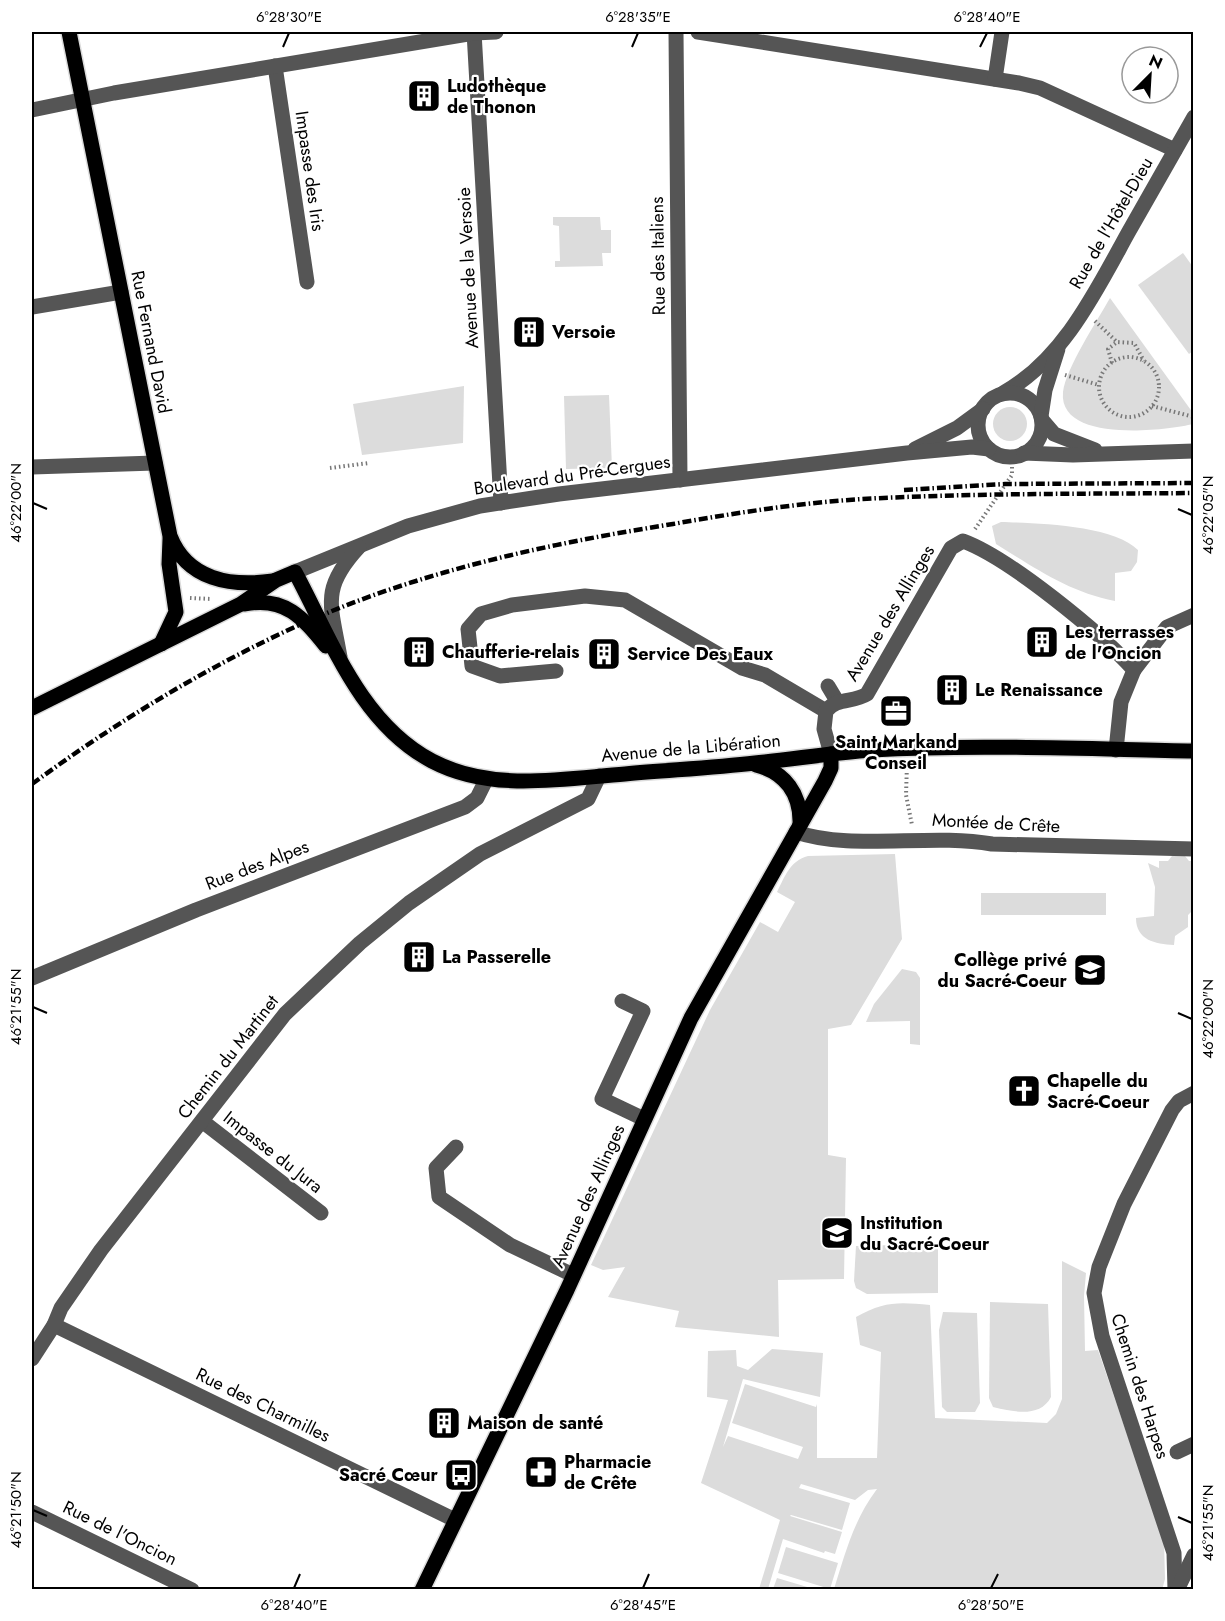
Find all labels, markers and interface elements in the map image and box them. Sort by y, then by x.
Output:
text: 6°28'30"E [256,6,322,28]
text: 6°28'35"E [605,6,671,28]
text: 6°28'40"E [954,6,1020,28]
north arrow [1120,45,1180,105]
text: N [1145,49,1166,75]
place label: Ludothèque de Thonon [447,73,546,120]
building icon: Ludothèque de Thonon [406,78,442,114]
street label: Impasse des Iris [289,109,331,233]
street label: Rue de l'Hôtel-Dieu [1063,152,1159,294]
street label: Avenue de la Versoie [451,187,485,349]
street label: Rue des Italiens [644,196,672,316]
street label: Rue Fernand David [124,268,178,416]
building icon: Versoie [511,314,547,350]
place label: Versoie [551,319,616,345]
street label: Boulevard du Pré-Cergues [472,448,672,502]
text: 46°22'00"N [5,463,27,543]
text: 46°22'05"N [1197,476,1219,554]
street label: Avenue des Allinges [839,540,941,686]
place label: Les terrasses de l'Oncion [1065,619,1174,666]
building icon: Les terrasses de l'Oncion [1024,624,1060,660]
building icon: Chaufferie-relais [401,634,437,670]
building icon: Service Des Eaux [586,636,622,672]
place label: Chaufferie-relais [442,639,579,665]
place label: Service Des Eaux [627,641,774,667]
building icon: Le Renaissance [934,672,970,708]
place label: Le Renaissance [975,677,1103,703]
office icon: Saint Markand Conseil [878,693,914,729]
street label: Avenue de la Libération [600,727,782,769]
place label: Saint Markand Conseil [835,729,957,776]
street label: Montée de Crête [931,807,1061,839]
street label: Rue des Alpes [201,833,313,897]
building icon: La Passerelle [401,939,437,975]
place label: La Passerelle [442,944,551,970]
place label: Collège privé du Sacré-Coeur [938,947,1068,994]
school or university icon: Collège privé du Sacré-Coeur [1072,952,1108,988]
text: 46°21'55"N [5,969,27,1045]
text: 46°22'00"N [1197,979,1219,1059]
street label: Chemin du Martinet [171,989,285,1125]
place label: Chapelle du Sacré-Coeur [1047,1068,1150,1115]
church icon: Chapelle du Sacré-Coeur [1006,1073,1042,1109]
street label: Impasse du Jura [218,1105,328,1199]
street label: Avenue des Allinges [545,1120,631,1272]
place label: Institution du Sacré-Coeur [860,1210,990,1257]
school or university icon: Institution du Sacré-Coeur [819,1215,855,1251]
street label: Chemin des Harpes [1104,1310,1176,1462]
street label: Rue des Charmilles [191,1361,335,1449]
building icon: Maison de santé [426,1405,462,1441]
place label: Maison de santé [467,1410,603,1436]
place label: Pharmacie de Crête [564,1449,651,1496]
pharmacy icon: Pharmacie de Crête [523,1454,559,1490]
bus stop icon: Sacré Cœur [443,1457,479,1493]
place label: Sacré Cœur [339,1462,439,1488]
text: 46°21'50"N [5,1471,27,1549]
text: 46°21'55"N [1197,1485,1219,1561]
street label: Rue de l'Oncion [59,1494,181,1572]
text: 6°28'40"E [261,1594,327,1616]
text: 6°28'45"E [610,1594,676,1616]
text: 6°28'50"E [958,1594,1024,1616]

